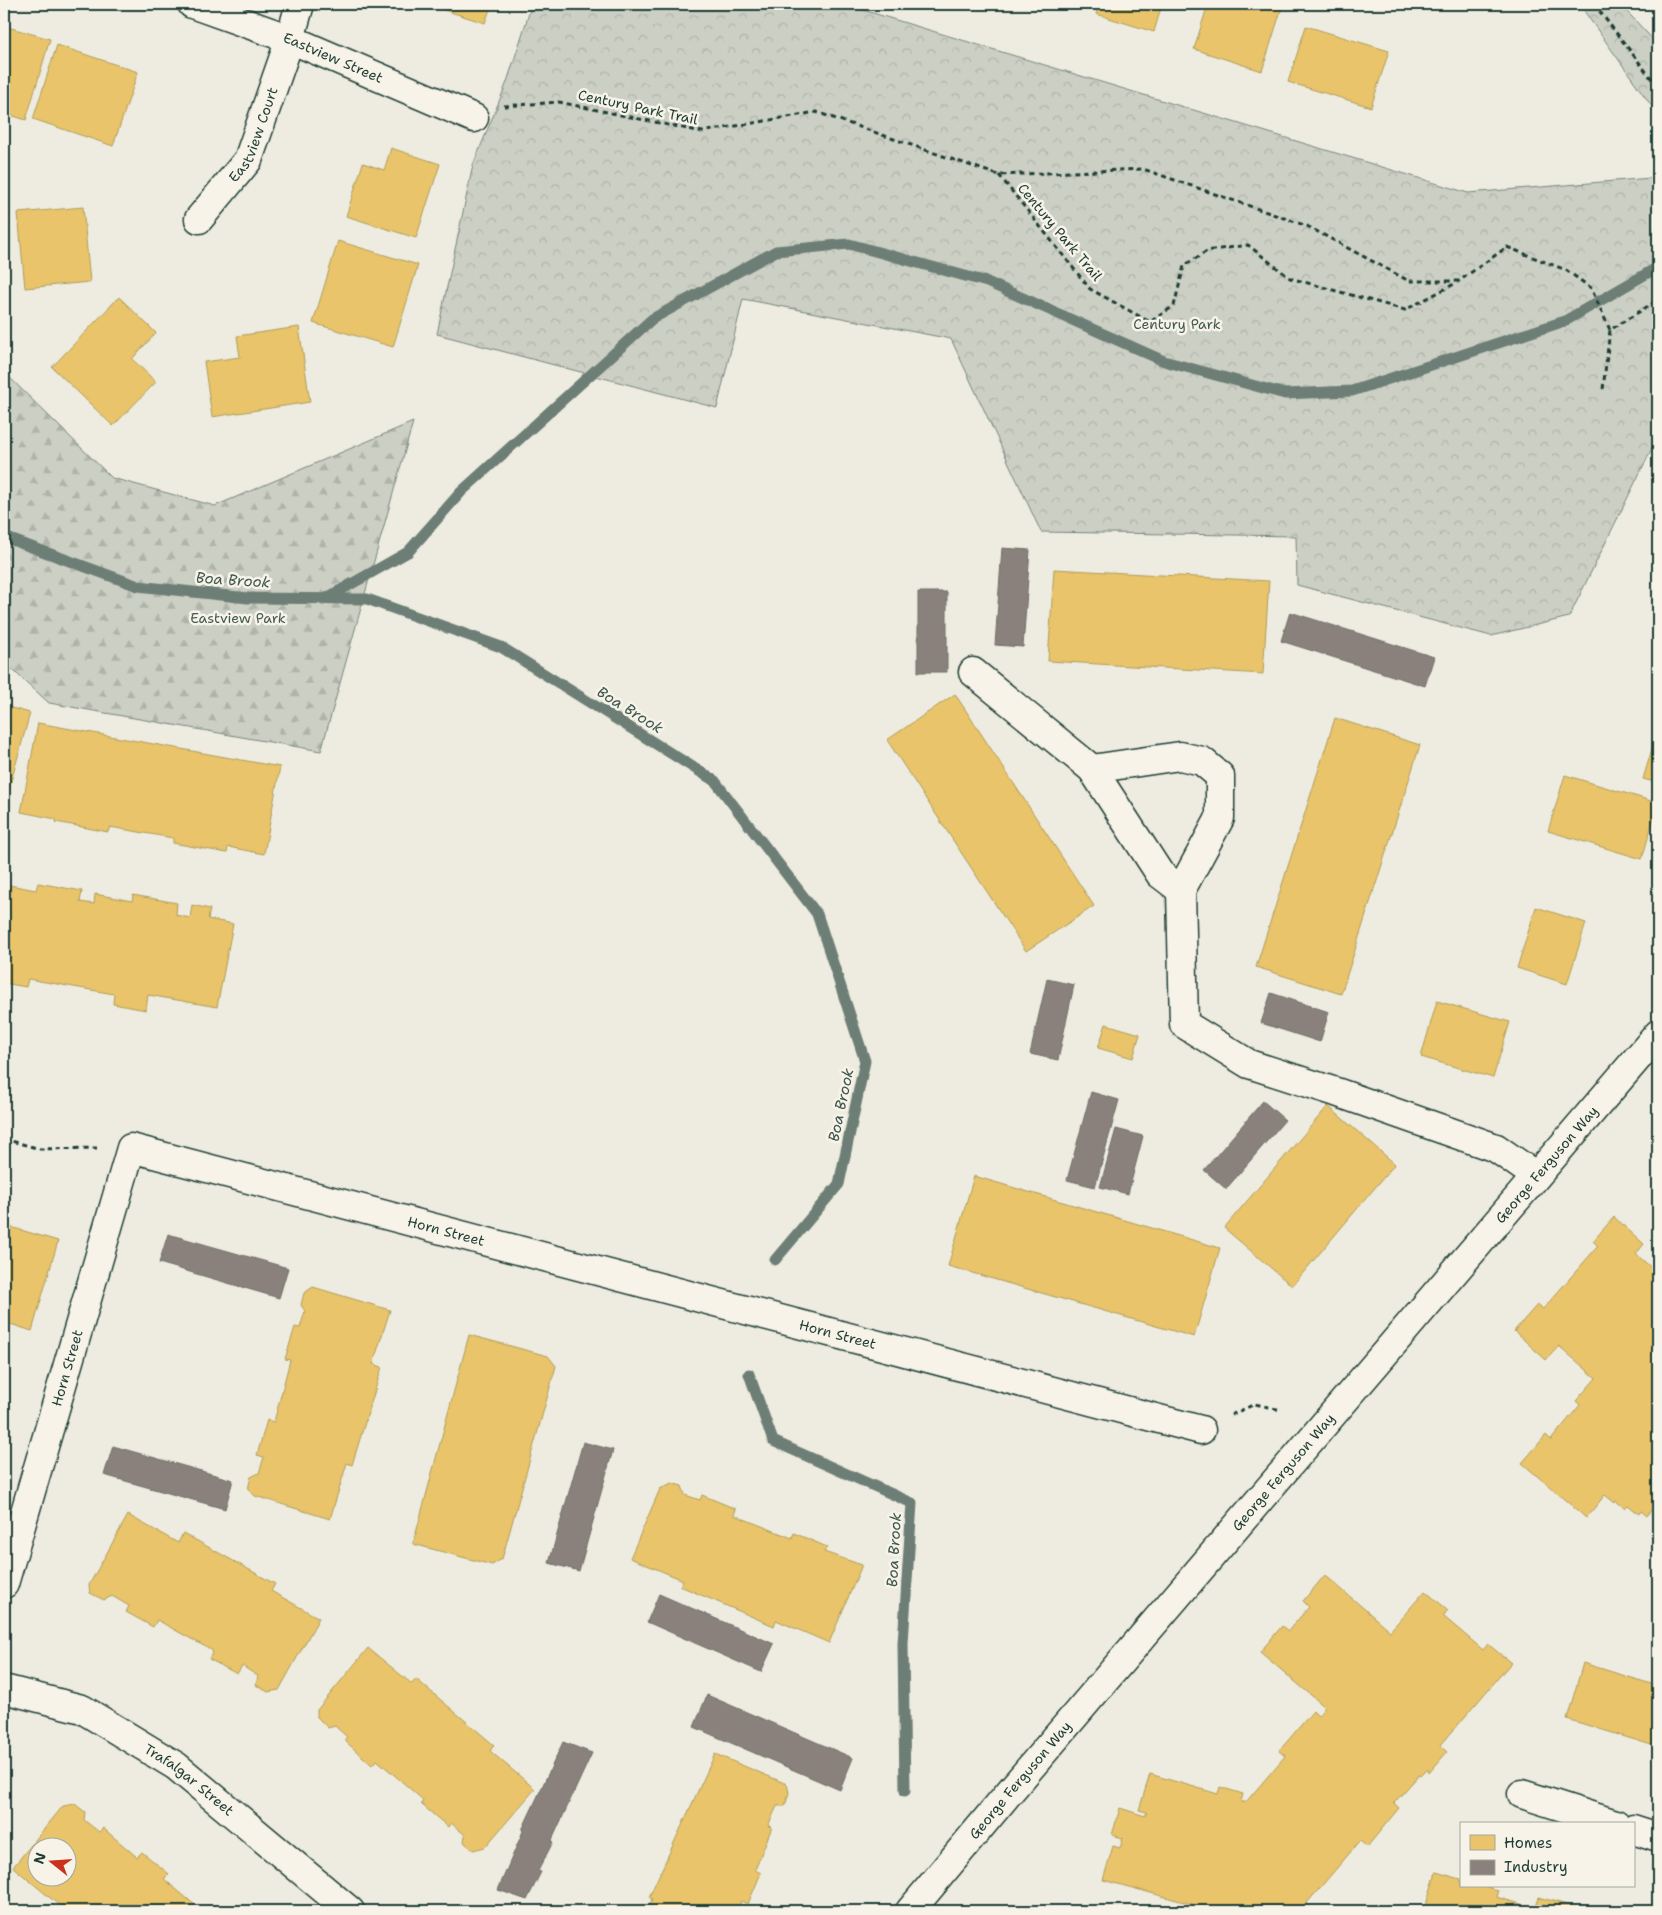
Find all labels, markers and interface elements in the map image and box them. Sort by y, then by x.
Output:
street label: Eastview Street [281,28,386,87]
street label: Eastview Court [224,85,282,186]
street label: Century Park Trail [576,86,700,129]
street label: Century Park Trail [1014,179,1107,285]
park label: Century Park [1133,315,1221,333]
water label: Boa Brook [195,567,271,593]
park label: Eastview Park [190,609,286,627]
water label: Boa Brook [593,682,667,738]
water label: Boa Brook [823,1066,859,1144]
street label: George Ferguson Way [1491,1102,1602,1227]
street label: Horn Street [406,1212,487,1250]
street label: Horn Street [797,1315,878,1353]
street label: Horn Street [47,1327,87,1408]
street label: George Ferguson Way [1228,1410,1338,1535]
water label: Boa Brook [882,1512,906,1588]
street label: George Ferguson Way [965,1717,1075,1843]
street label: Trafalgar Street [141,1740,238,1819]
legend [1460,1822,1634,1888]
text: Homes [1504,1833,1552,1853]
north arrow [28,1838,78,1888]
text: N [29,1850,50,1866]
text: Industry [1504,1857,1568,1877]

